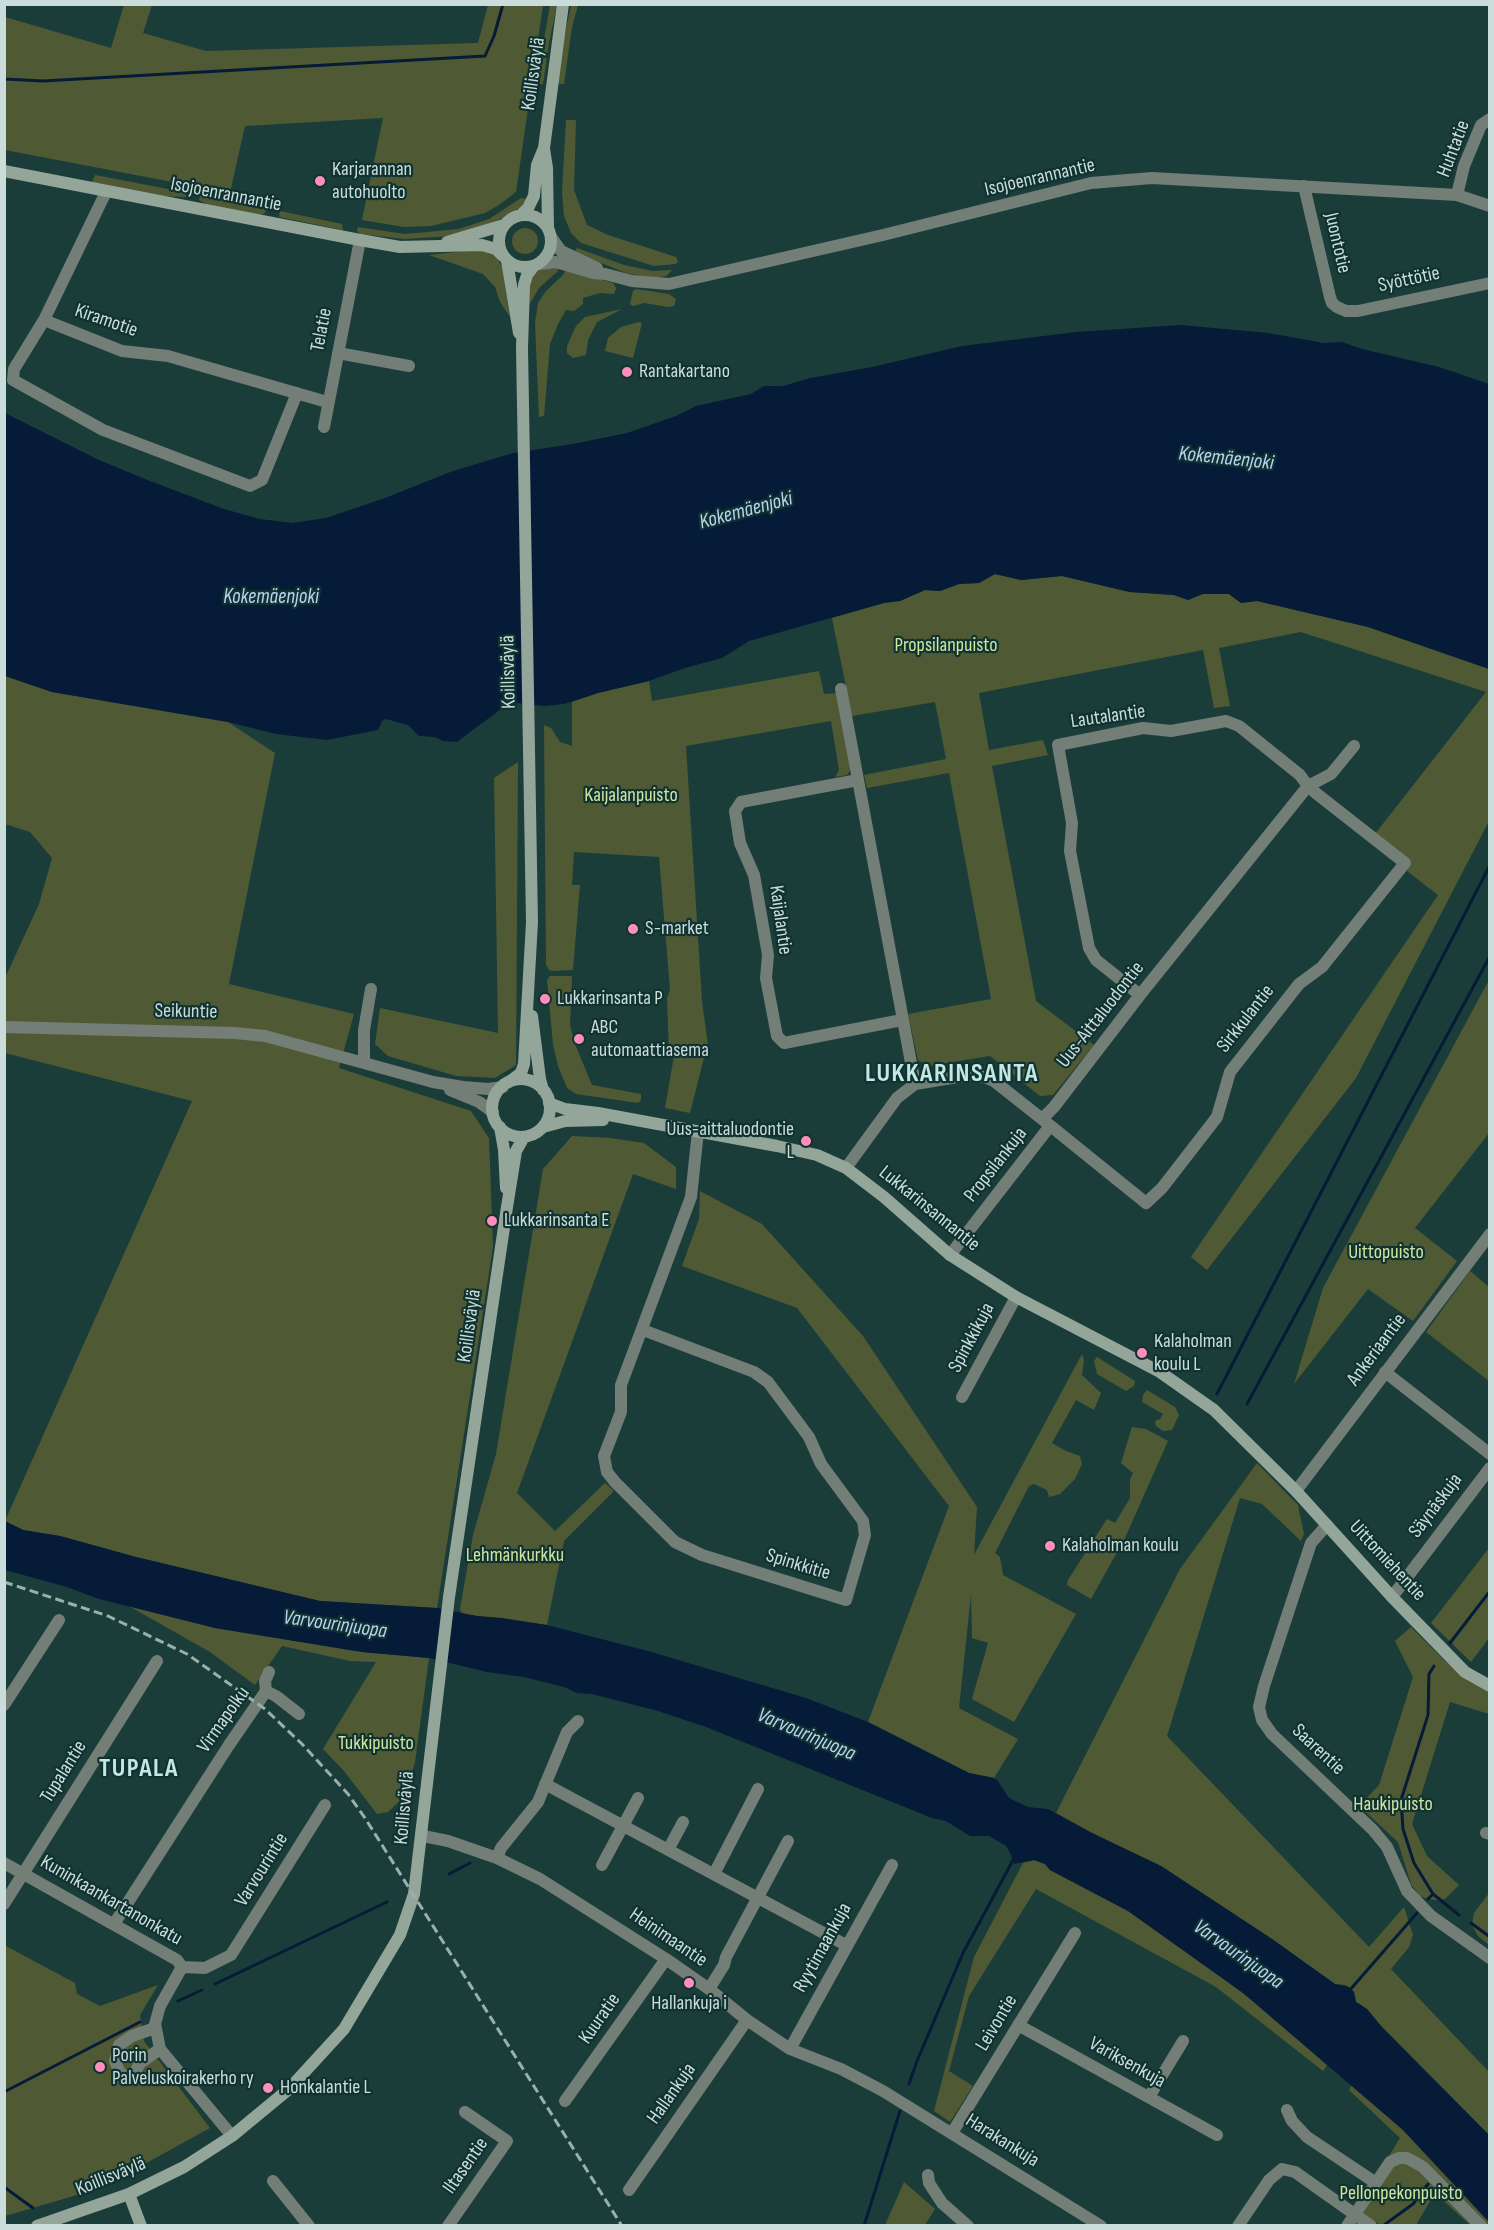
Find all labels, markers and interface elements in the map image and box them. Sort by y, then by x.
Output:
street label: Koillisväylä [517,36,551,112]
street label: Huhtatie [1432,117,1476,181]
street label: Isojoenrannantie [982,154,1098,202]
place label: Karjarannan autohuolto [332,158,412,205]
street label: Isojoenrannantie [168,172,284,218]
marker: Karjarannan autohuolto [313,174,327,188]
street label: Juontotie [1318,210,1356,276]
street label: Syöttötie [1376,262,1442,298]
street label: Kiramotie [71,299,141,343]
street label: Telatie [306,306,338,354]
place label: Rantakartano [639,360,730,384]
marker: Rantakartano [620,365,634,379]
water label: Kokemäenjoki [1177,441,1275,477]
water label: Kokemäenjoki [697,486,795,536]
water label: Kokemäenjoki [223,585,319,611]
park label: Propsilanpuisto [894,634,998,658]
street label: Koillisväylä [496,635,522,709]
street label: Lautalantie [1069,700,1147,734]
park label: Kaijalanpuisto [584,784,678,808]
street label: Kaijalantie [763,884,797,956]
place label: S-market [645,917,709,941]
marker: S-market [626,922,640,936]
street label: Uus-Aittaluodontie [1052,957,1150,1073]
street label: Sirkkulantie [1212,980,1280,1058]
place label: Lukkarinsanta P [557,987,663,1011]
marker: Lukkarinsanta P [538,992,552,1006]
street label: Seikuntie [154,999,218,1025]
place label: ABC automaattiasema [591,1016,709,1063]
marker: ABC automaattiasema [572,1032,586,1046]
district label: LUKKARINSANTA [865,1058,1039,1090]
place label: Uus-aittaluodontie L [666,1118,794,1165]
street label: Propsilankuja [959,1123,1033,1207]
marker: Uus-aittaluodontie L [799,1134,813,1148]
street label: Lukkarinsannantie [874,1161,984,1257]
place label: Lukkarinsanta E [504,1209,609,1233]
marker: Lukkarinsanta E [485,1214,499,1228]
park label: Uittopuisto [1348,1241,1424,1265]
street label: Koillisväylä [453,1288,487,1364]
street label: Spinkkikuja [944,1299,1000,1377]
street label: Ankeriaantie [1342,1309,1412,1391]
place label: Kalaholman koulu L [1154,1330,1232,1377]
marker: Kalaholman koulu L [1135,1346,1149,1360]
street label: Säynäskuja [1404,1469,1468,1543]
street label: Uittomiehentie [1344,1516,1430,1606]
place label: Kalaholman koulu [1062,1534,1179,1558]
marker: Kalaholman koulu [1043,1539,1057,1553]
park label: Lehmänkurkku [466,1544,564,1568]
street label: Spinkkitie [763,1544,833,1586]
water label: Varvourinjuopa [282,1605,388,1645]
street label: Virmapolku [193,1682,255,1758]
water label: Varvourinjuopa [753,1703,859,1767]
street label: Saarentie [1286,1719,1350,1781]
park label: Tukkipuisto [338,1732,414,1756]
street label: Tupalantie [36,1736,92,1808]
district label: TUPALA [99,1753,179,1785]
street label: Koillisväylä [390,1770,420,1846]
park label: Haukipuisto [1353,1793,1433,1817]
street label: Varvourintie [230,1829,294,1911]
street label: Kuninkaankartanonkatu [36,1851,186,1951]
street label: Ryytimaankuja [789,1899,857,1997]
street label: Heinimaantie [624,1903,712,1973]
water label: Varvourinjuopa [1188,1915,1288,1995]
marker: Hallankuja i [682,1976,696,1990]
street label: Kuuratie [574,1989,626,2049]
street label: Leivontie [971,1991,1023,2055]
place label: Hallankuja i [651,1992,727,2016]
street label: Variksenkuja [1084,2032,1170,2094]
place label: Porin Palveluskoirakerho ry [112,2044,254,2091]
street label: Hallankuja [642,2059,702,2129]
marker: Porin Palveluskoirakerho ry [93,2060,107,2074]
place label: Honkalantie L [280,2076,371,2100]
marker: Honkalantie L [261,2081,275,2095]
street label: Harakankuja [961,2109,1043,2173]
street label: Iltasentie [438,2133,494,2199]
street label: Koillisväylä [72,2152,150,2202]
park label: Pellonpekonpuisto [1339,2182,1463,2206]

